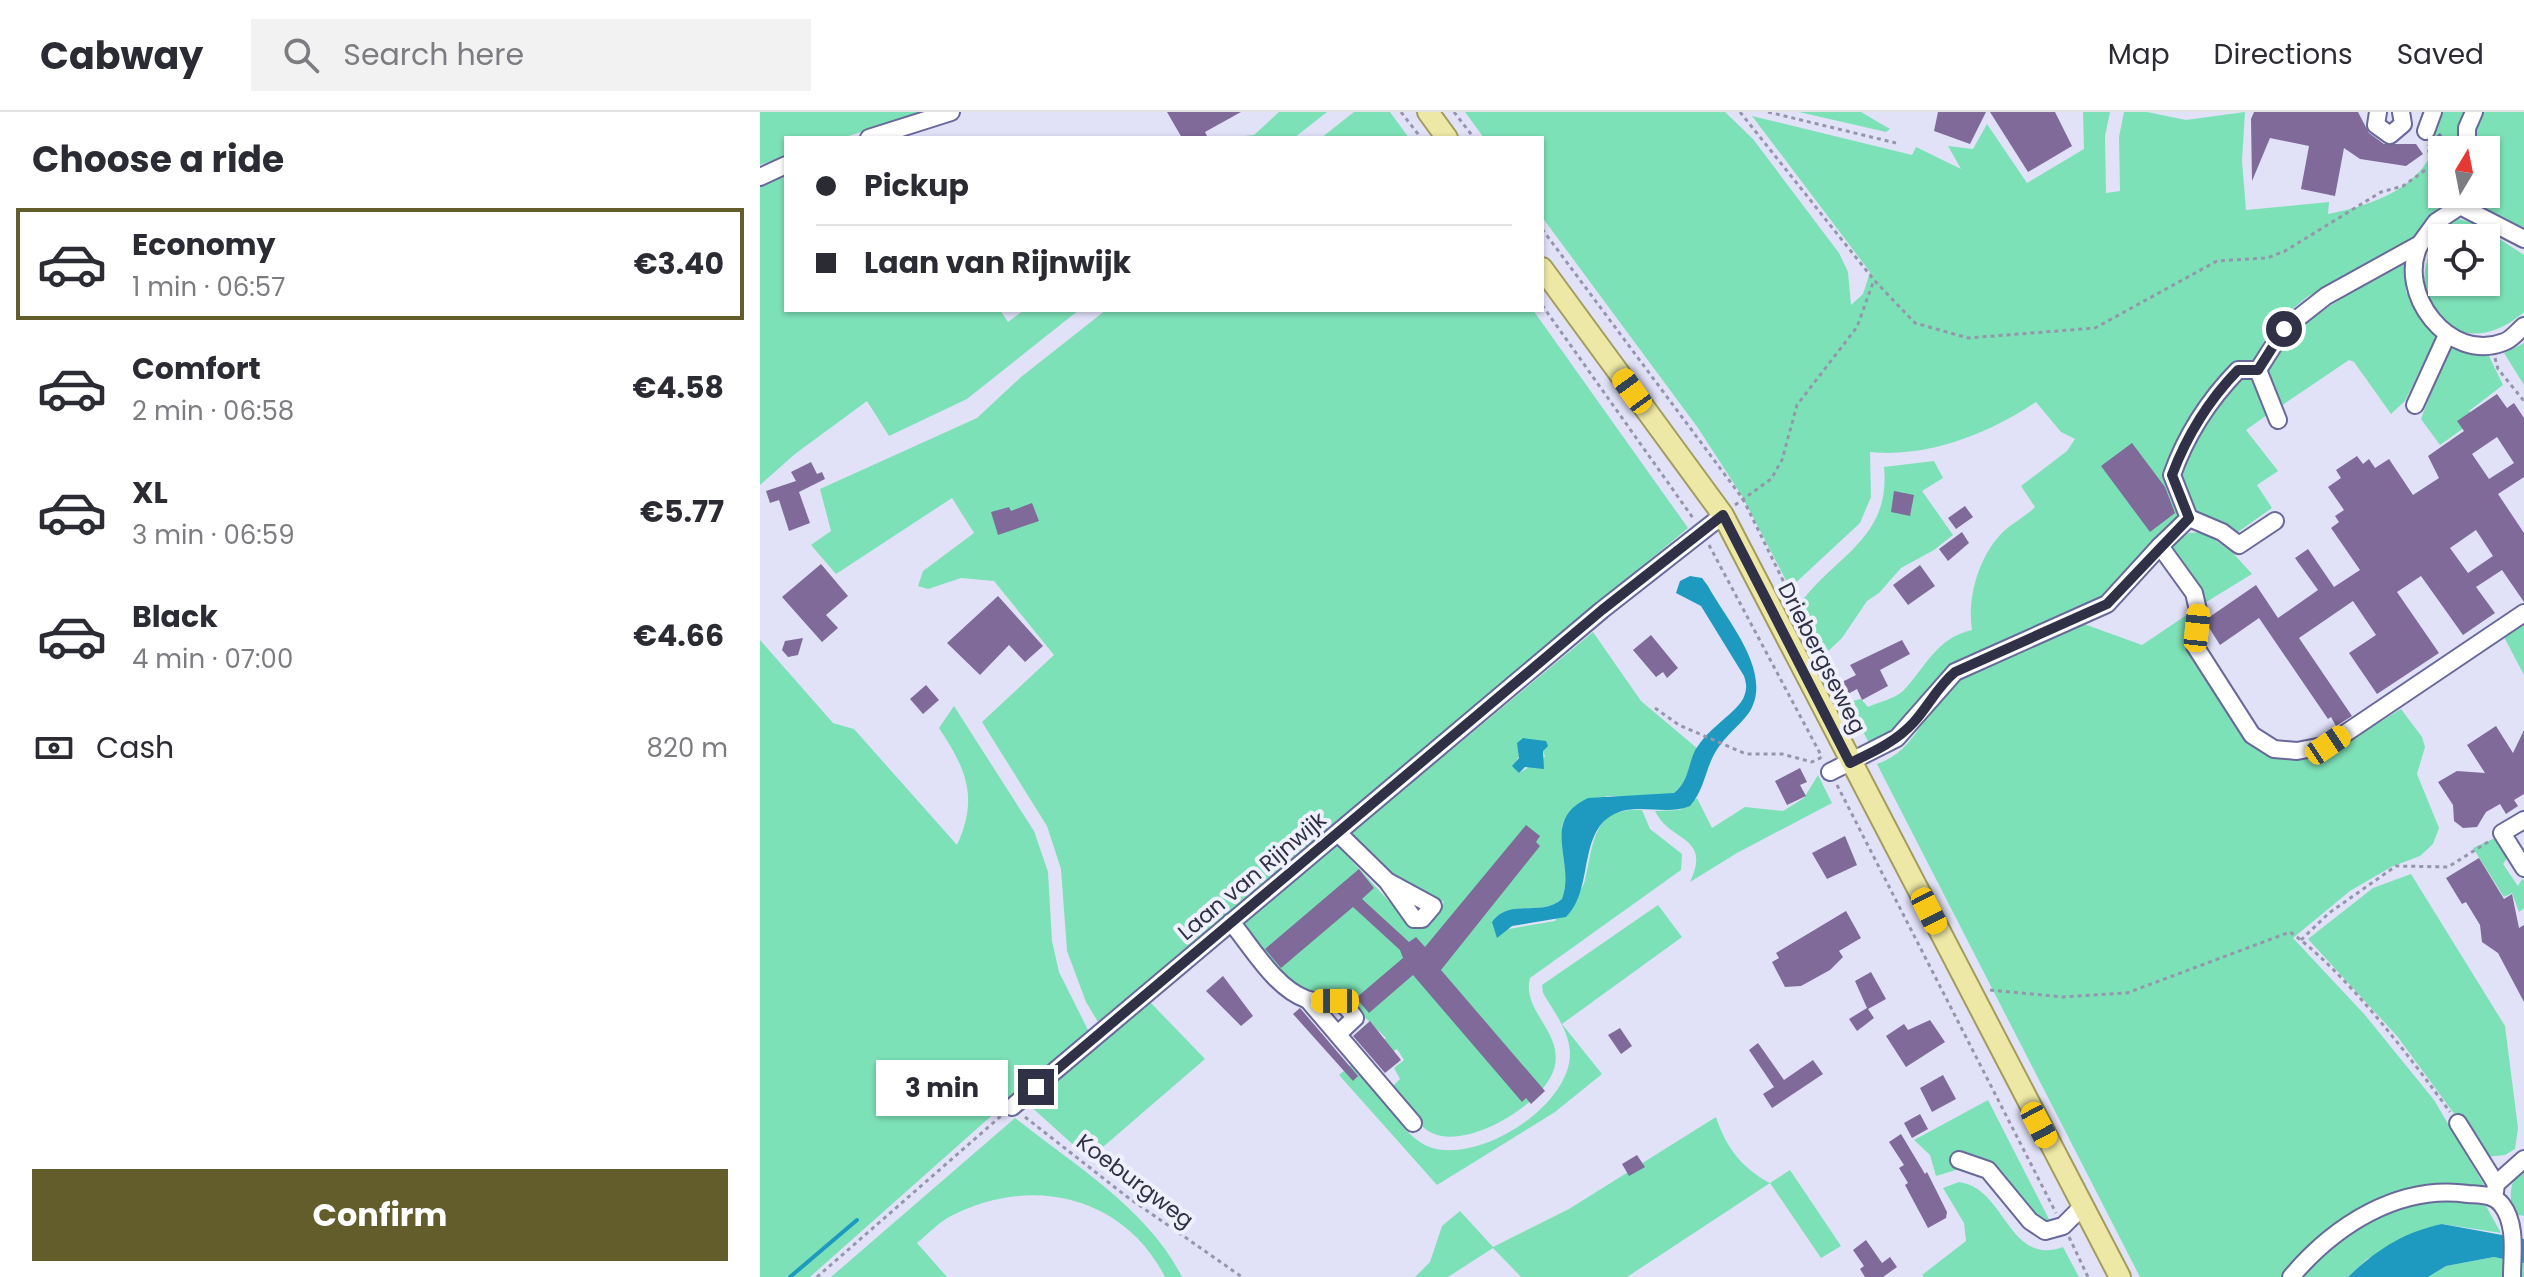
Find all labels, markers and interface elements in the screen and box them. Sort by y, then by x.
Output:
search box [251,19,811,91]
text: Cabway [40,29,203,82]
icon: search [279,33,323,77]
text: Search here [343,33,524,76]
text: Map [2108,35,2170,74]
text: Directions [2214,35,2353,74]
text: Saved [2397,35,2484,74]
text: Choose a ride [32,134,284,185]
north arrow [2428,136,2500,208]
map controls [2428,136,2500,296]
text: Pickup [864,164,969,207]
text: Economy [132,223,276,266]
button: locate [2428,224,2500,296]
icon: car [36,228,108,300]
text: Laan van Rijnwijk [864,241,1131,284]
text: €3.40 [634,242,724,285]
text: 1 min · 06:57 [132,269,285,305]
route start [2266,311,2302,347]
text: Comfort [132,347,261,390]
icon: car [36,352,108,424]
car [1608,365,1656,417]
text: €4.58 [632,366,724,409]
text: 2 min · 06:58 [132,393,294,429]
text: XL [132,471,168,514]
icon: car [36,476,108,548]
text: €5.77 [640,490,724,533]
text: 3 min · 06:59 [132,517,295,553]
street label: Driebergseweg [1770,577,1874,739]
text: Black [132,595,218,638]
icon: car [36,600,108,672]
car [2183,603,2211,653]
text: €4.66 [633,614,724,657]
text: 4 min · 07:00 [132,641,293,677]
car [2301,722,2355,768]
icon: cash [32,726,76,770]
text: Cash [96,726,174,769]
text: 820 m [647,730,728,766]
street label: Laan van Rijnwijk [1171,804,1333,947]
car [1907,884,1951,938]
car [1311,989,1359,1013]
callout: 3 min [876,1059,1008,1115]
route end [1018,1069,1054,1105]
text: 3 min [905,1070,979,1106]
car [2017,1098,2061,1152]
street label: Koeburgweg [1070,1127,1200,1235]
button: Confirm [32,1169,728,1261]

